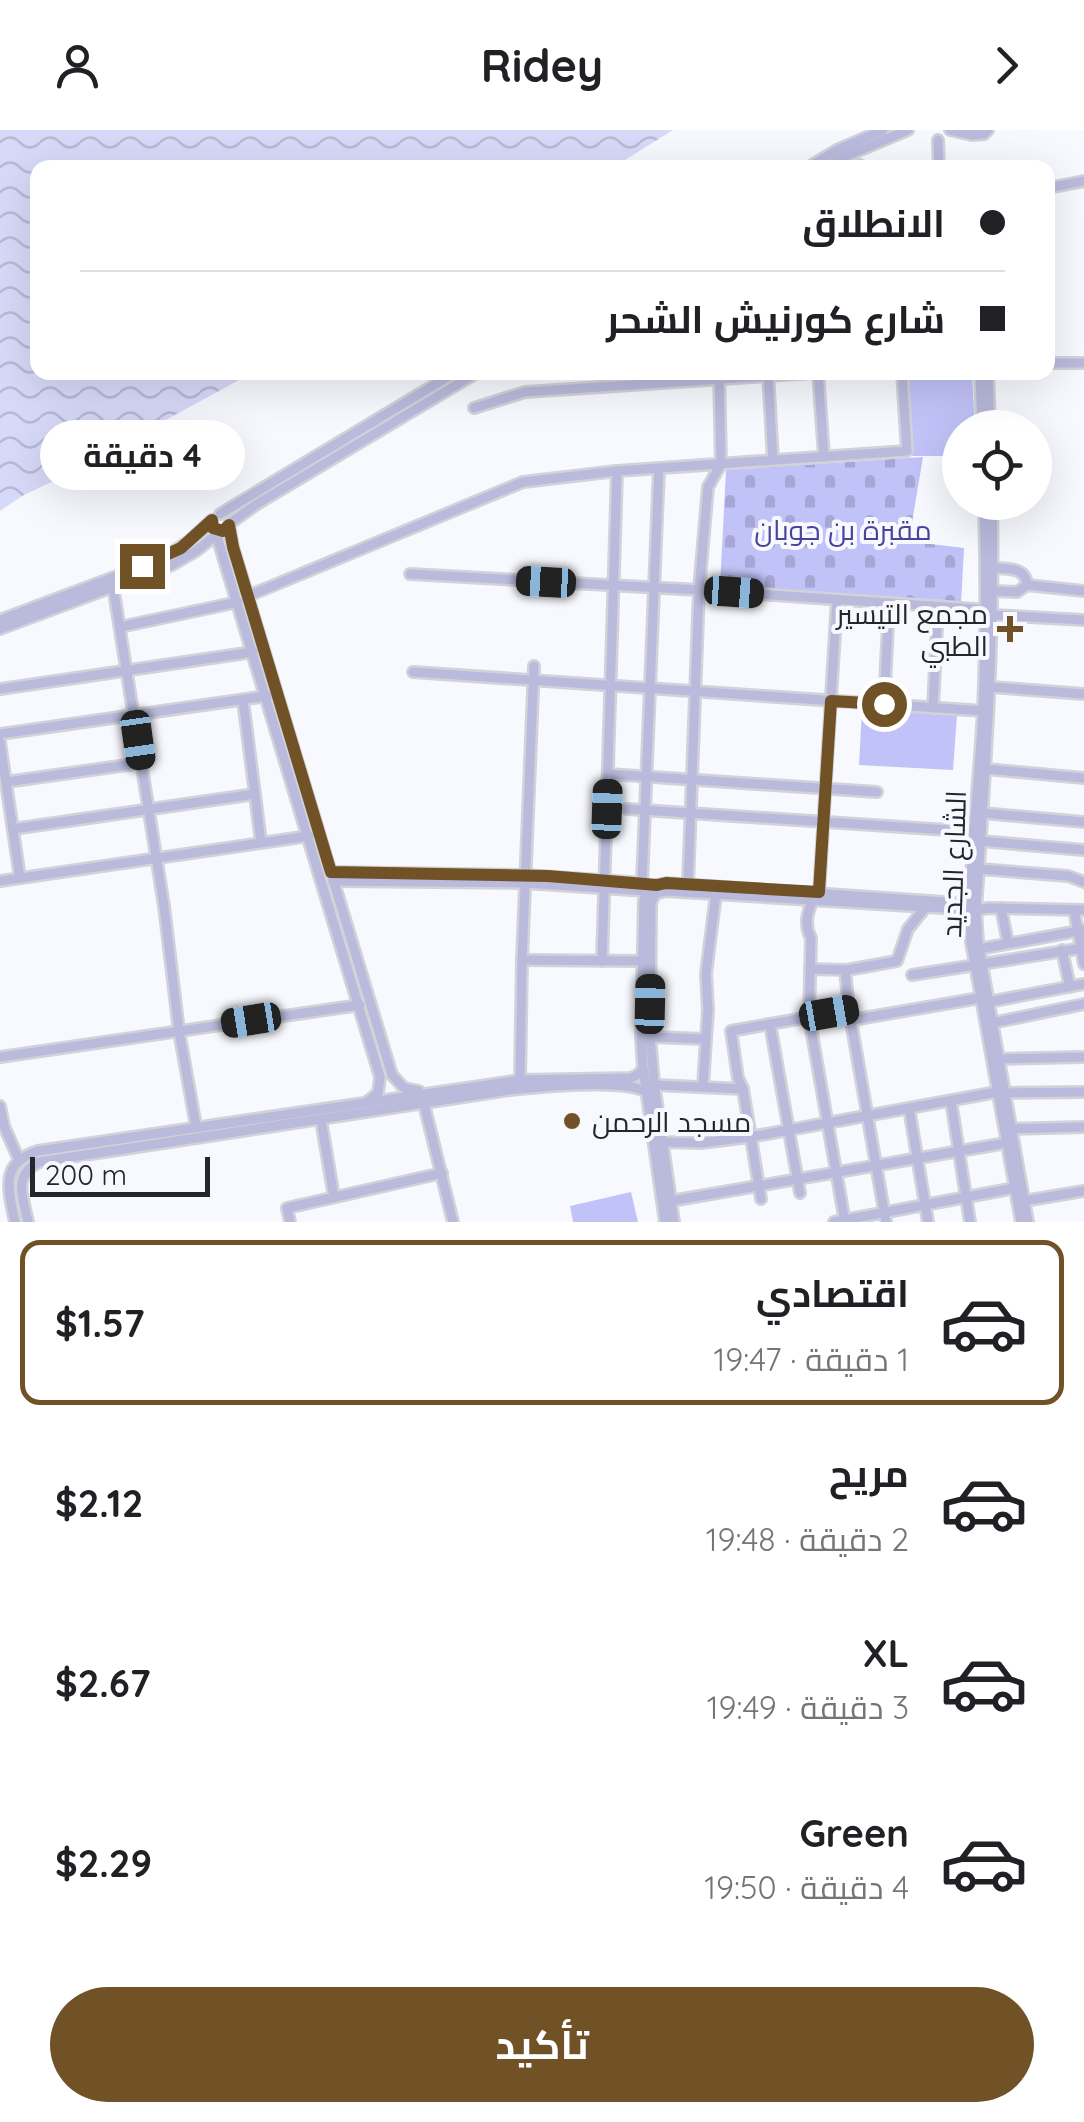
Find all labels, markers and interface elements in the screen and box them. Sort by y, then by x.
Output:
text: Ridey [481,37,603,93]
icon: person [50,38,105,93]
icon: forward [979,38,1034,93]
text: الانطلاق [802,199,945,247]
text: شارع كورنيش الشحر [606,295,945,343]
map controls [942,410,1052,520]
button: locate [942,410,1052,520]
callout: 4 دقيقة [39,421,244,491]
text: 4 دقيقة [83,435,202,475]
park label: مقبرة بن جوبان [754,512,932,547]
route end [120,544,165,589]
car [515,565,577,599]
car [703,575,765,609]
place label: مجمع التيسير الطبي [835,596,988,668]
marker: مجمع التيسير الطبي [997,616,1023,642]
route start [862,682,907,727]
car [119,708,157,772]
car [591,778,623,840]
street label: الشارع الجديد [933,790,975,938]
car [634,974,666,1034]
car [797,993,861,1033]
car [219,1000,283,1040]
place label: مسجد الرحمن [592,1104,751,1139]
marker: مسجد الرحمن [561,1110,583,1132]
scale bar [30,1152,210,1196]
text: 200 m [45,1157,127,1192]
text: اقتصادي [756,1269,909,1317]
icon: car [939,1278,1029,1368]
text: $1.57 [55,1299,145,1347]
text: 1 دقيقة · 19:47 [713,1339,909,1379]
text: مريح [829,1449,909,1497]
icon: car [939,1458,1029,1548]
text: $2.12 [55,1479,143,1527]
text: 2 دقيقة · 19:48 [706,1519,909,1559]
text: XL [863,1629,909,1677]
icon: car [939,1638,1029,1728]
text: $2.67 [55,1659,151,1707]
text: 3 دقيقة · 19:49 [707,1687,909,1727]
text: Green [799,1809,909,1857]
icon: car [939,1818,1029,1908]
text: $2.29 [55,1839,152,1887]
text: 4 دقيقة · 19:50 [704,1867,909,1907]
button: تأكيد [50,1987,1034,2102]

